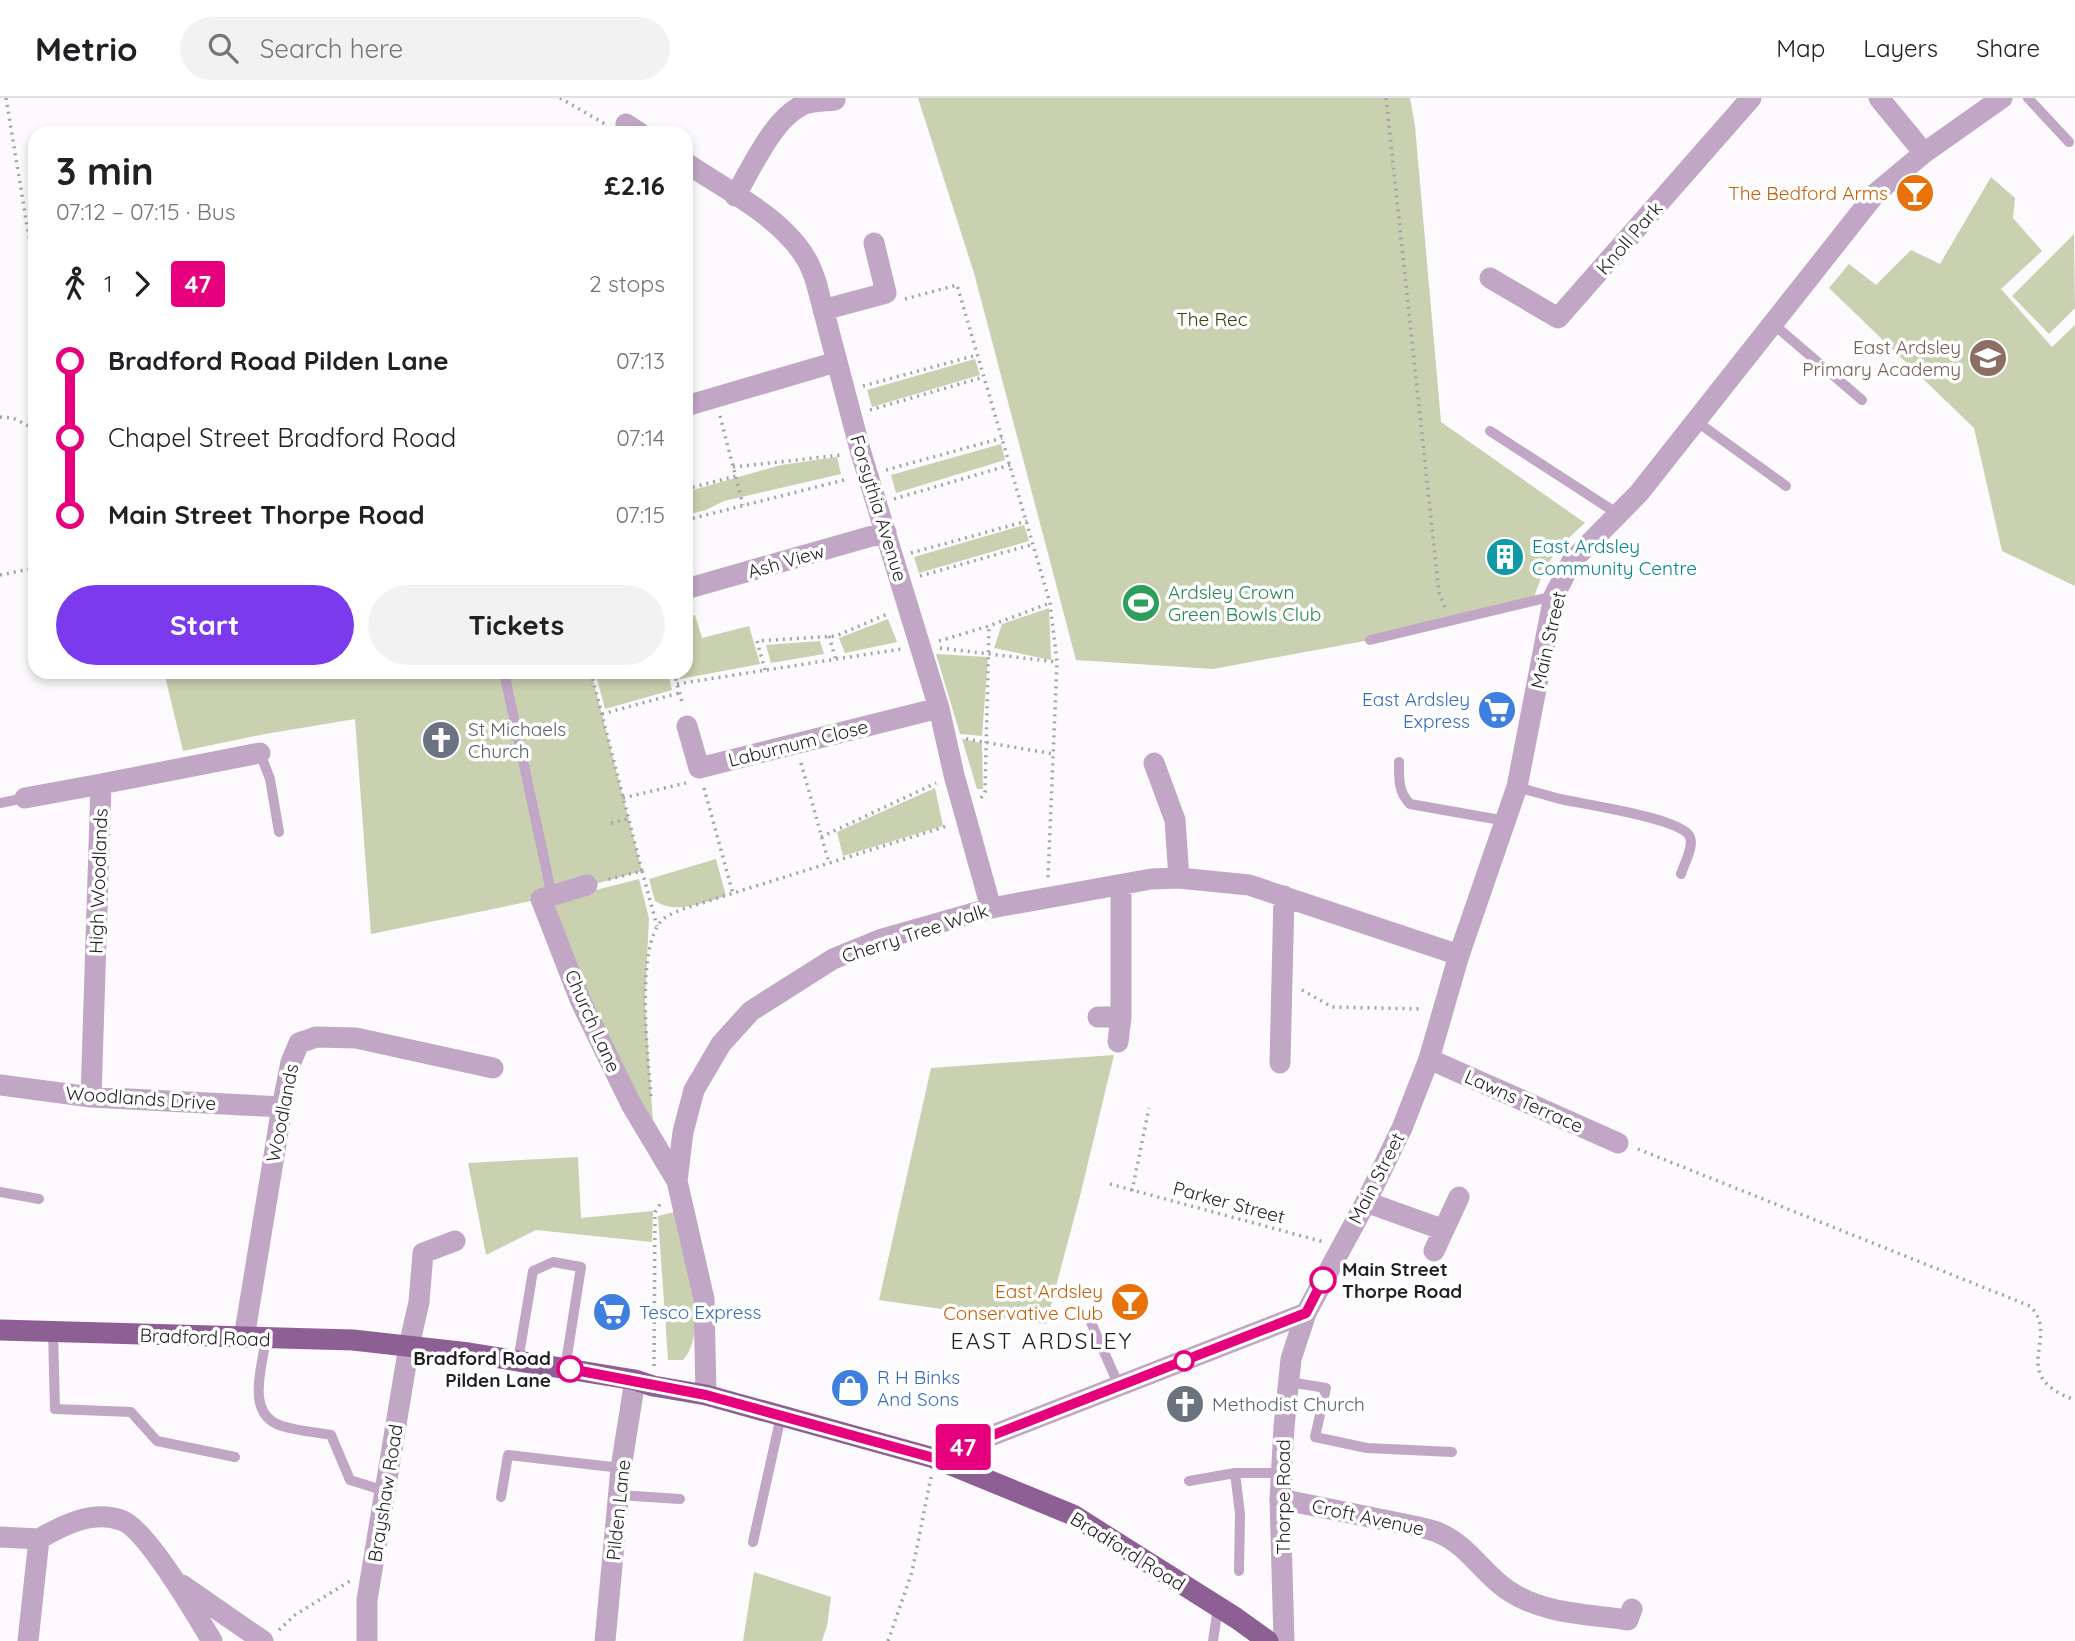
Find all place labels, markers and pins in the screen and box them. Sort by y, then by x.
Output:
bar icon: The Bedford Arms [1894,172,1936,214]
place label: The Bedford Arms [1728,181,1888,205]
place label: East Ardsley Primary Academy [1802,335,1961,381]
school or university icon: East Ardsley Primary Academy [1967,337,2009,379]
place label: East Ardsley Community Centre [1532,534,1697,580]
building icon: East Ardsley Community Centre [1484,536,1526,578]
place label: Ardsley Crown Green Bowls Club [1168,580,1321,626]
sports icon: Ardsley Crown Green Bowls Club [1120,582,1162,624]
place label: East Ardsley Express [1362,687,1470,733]
supermarket icon: East Ardsley Express [1476,689,1518,731]
place label: St Michaels Church [468,717,566,763]
church icon: St Michaels Church [420,719,462,761]
place label: Main Street Thorpe Road [1342,1257,1462,1303]
marker: Main Street Thorpe Road [1310,1267,1336,1293]
place label: East Ardsley Conservative Club [943,1279,1103,1325]
bar icon: East Ardsley Conservative Club [1109,1281,1151,1323]
supermarket icon: Tesco Express [591,1291,633,1333]
place label: Tesco Express [639,1300,761,1324]
place label: Bradford Road Pilden Lane [413,1346,551,1392]
unlabelled marker [1174,1351,1194,1371]
marker: Bradford Road Pilden Lane [557,1356,583,1382]
place label: R H Binks And Sons [877,1365,960,1411]
shop icon: R H Binks And Sons [829,1367,871,1409]
church icon: Methodist Church [1164,1383,1206,1425]
place label: Methodist Church [1212,1392,1365,1416]

